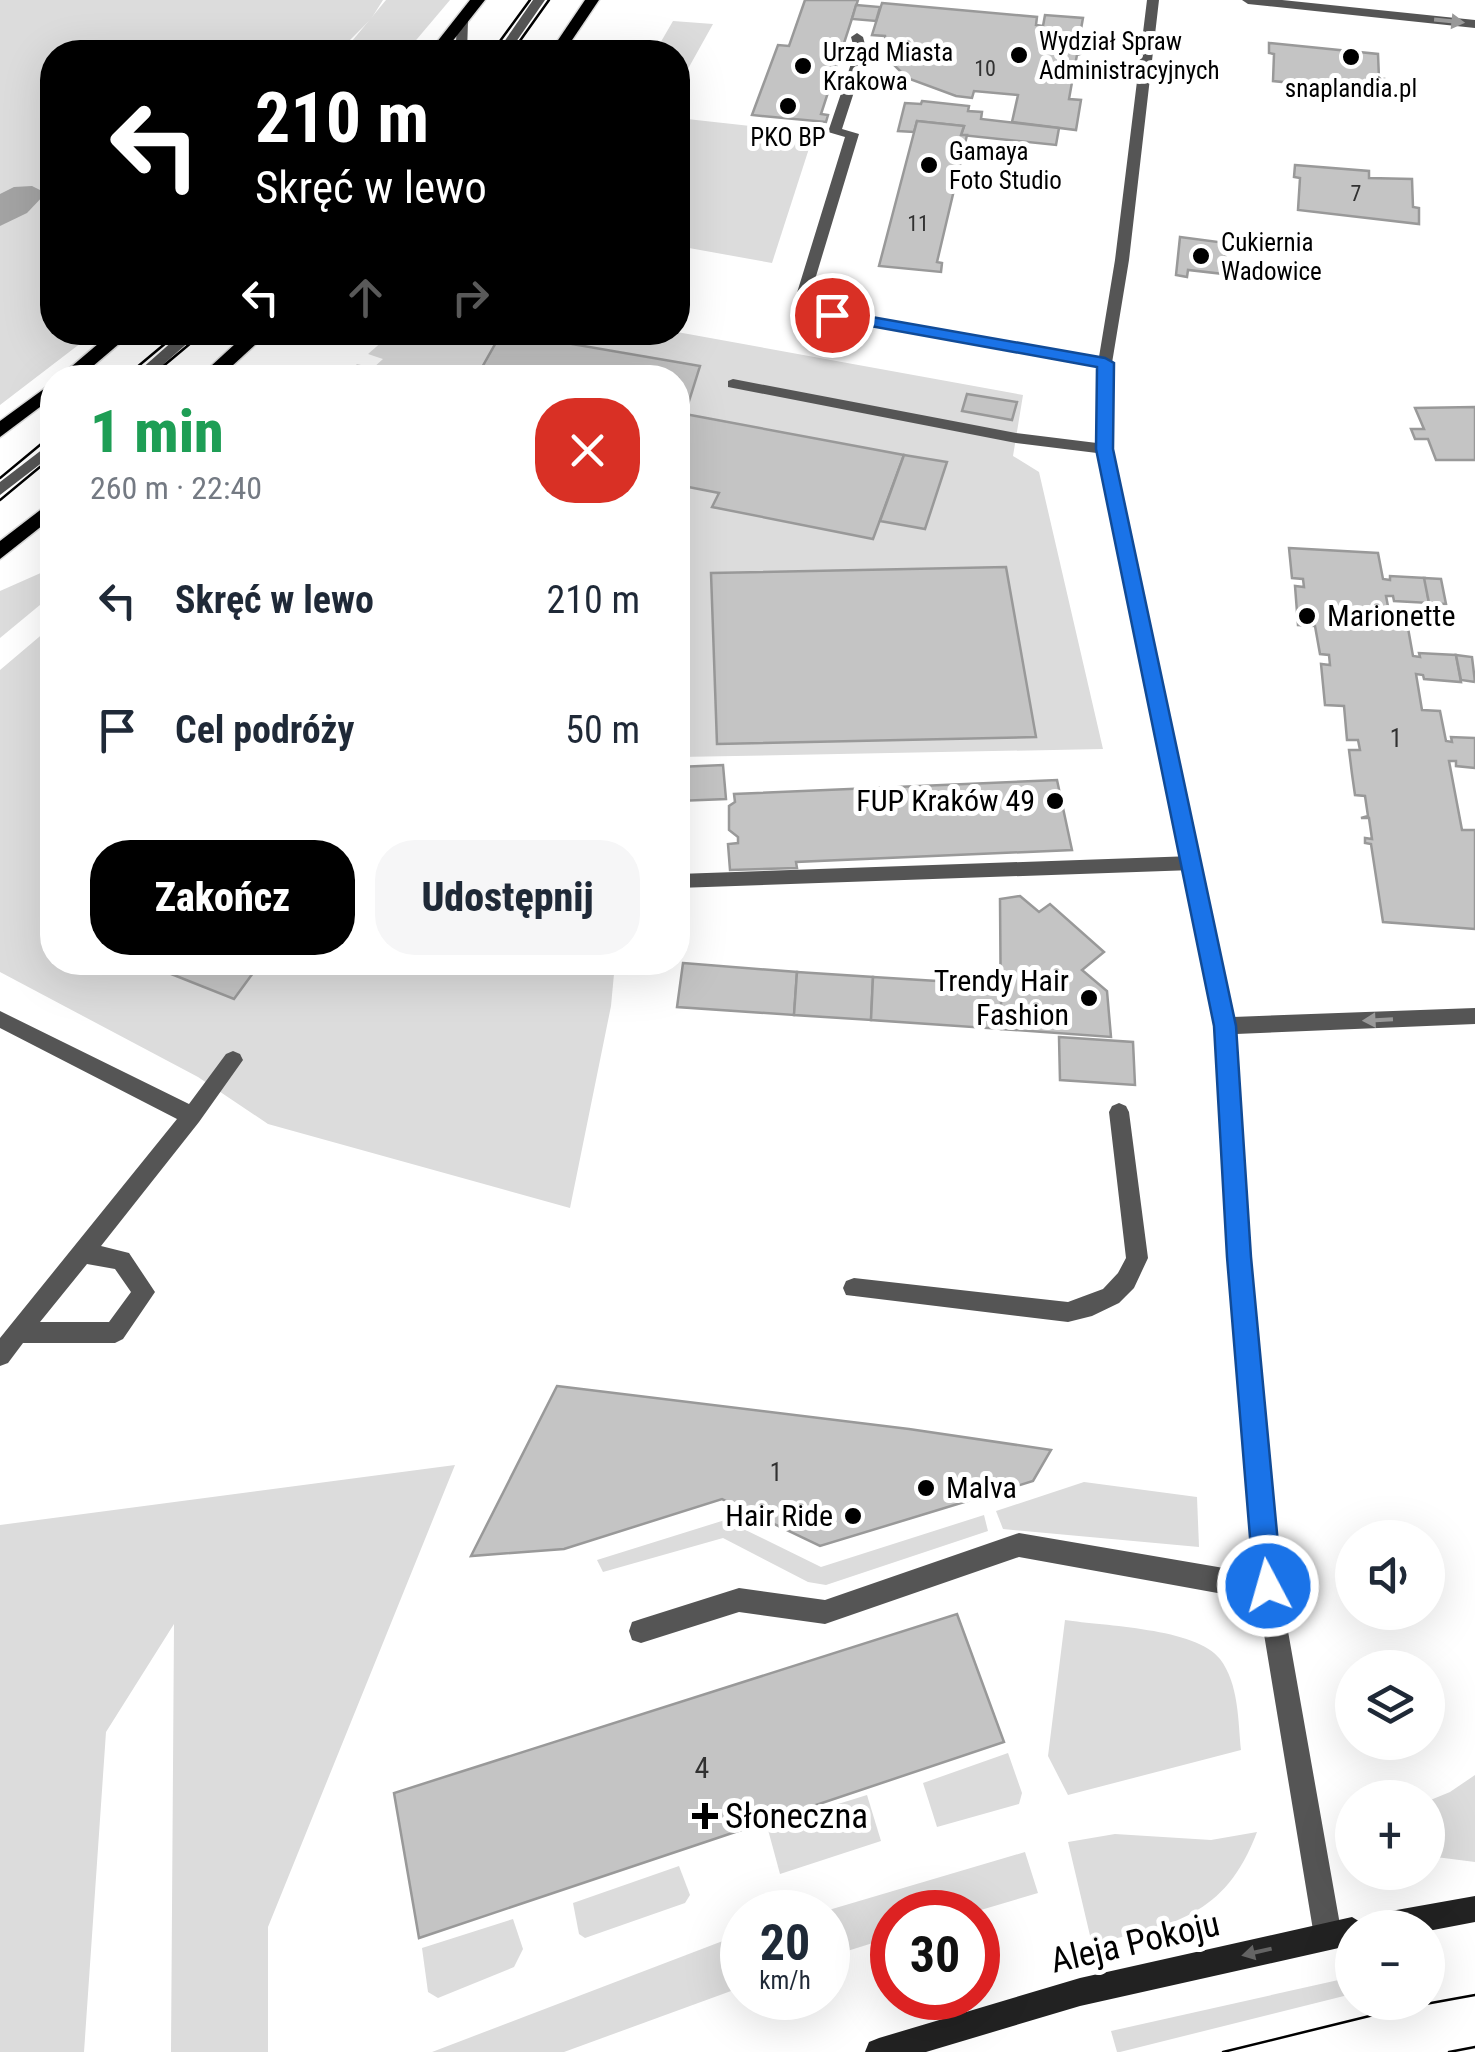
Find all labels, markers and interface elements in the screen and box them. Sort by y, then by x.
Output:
one-way arrow [1434,13,1465,29]
place label: Wydział Spraw Administracyjnych [1039,27,1220,85]
place label: Urząd Miasta Krakowa [823,38,953,96]
marker: Wydział Spraw Administracyjnych [1008,44,1030,66]
marker: snaplandia.pl [1340,46,1362,68]
marker: Urząd Miasta Krakowa [792,55,814,77]
house number: 10 [974,56,996,81]
place label: snaplandia.pl [1285,74,1417,103]
text: 210 m [255,77,429,159]
icon: left [90,80,220,210]
marker: PKO BP [777,95,799,117]
place label: PKO BP [750,123,826,152]
place label: Gamaya Foto Studio [949,137,1062,195]
marker: Gamaya Foto Studio [918,154,940,176]
text: Skręć w lewo [255,161,487,214]
house number: 7 [1351,181,1361,206]
house number: 11 [907,211,929,236]
place label: Cukiernia Wadowice [1221,228,1322,286]
marker: Cukiernia Wadowice [1190,245,1212,267]
icon: left [233,270,288,325]
icon: ahead [338,270,393,325]
icon: right [443,270,498,325]
pin [790,273,875,358]
icon: arrive [805,288,860,343]
text: 1 min [90,396,224,467]
button: close [535,398,640,503]
text: 260 m · 22:40 [90,469,262,507]
icon: left [90,573,145,628]
text: Skręć w lewo [175,578,374,622]
text: 210 m [546,578,640,622]
place label: Marionette [1327,598,1456,633]
marker: Marionette [1296,605,1318,627]
icon: arrive [90,703,145,758]
text: Cel podróży [175,708,354,752]
text: 50 m [565,708,640,752]
house number: 1 [1390,724,1402,753]
place label: FUP Kraków 49 [856,783,1035,818]
marker: FUP Kraków 49 [1044,790,1066,812]
button: Zakończ [90,840,355,955]
button: Udostępnij [375,840,640,955]
place label: Trendy Hair Fashion [934,963,1069,1032]
marker: Trendy Hair Fashion [1078,987,1100,1009]
one-way arrow [1361,1012,1393,1028]
house number: 1 [770,1458,782,1487]
place label: Malva [946,1470,1017,1505]
marker: Malva [915,1477,937,1499]
place label: Hair Ride [725,1498,833,1533]
marker: Hair Ride [842,1505,864,1527]
map controls [1335,1520,1445,2020]
button: sound [1335,1520,1445,1630]
position arrow [1216,1534,1320,1638]
button: layers [1335,1650,1445,1760]
house number: 4 [695,1750,709,1785]
button: + [1335,1780,1445,1890]
place label: Słoneczna [725,1796,868,1837]
marker: Słoneczna [694,1805,716,1827]
speed limit sign: 30 [870,1890,1000,2020]
street label: Aleja Pokoju [1047,1903,1224,1982]
button: − [1335,1910,1445,2020]
text: 20 [760,1914,810,1972]
one-way arrow [1241,1945,1272,1960]
text: km/h [759,1966,811,1995]

